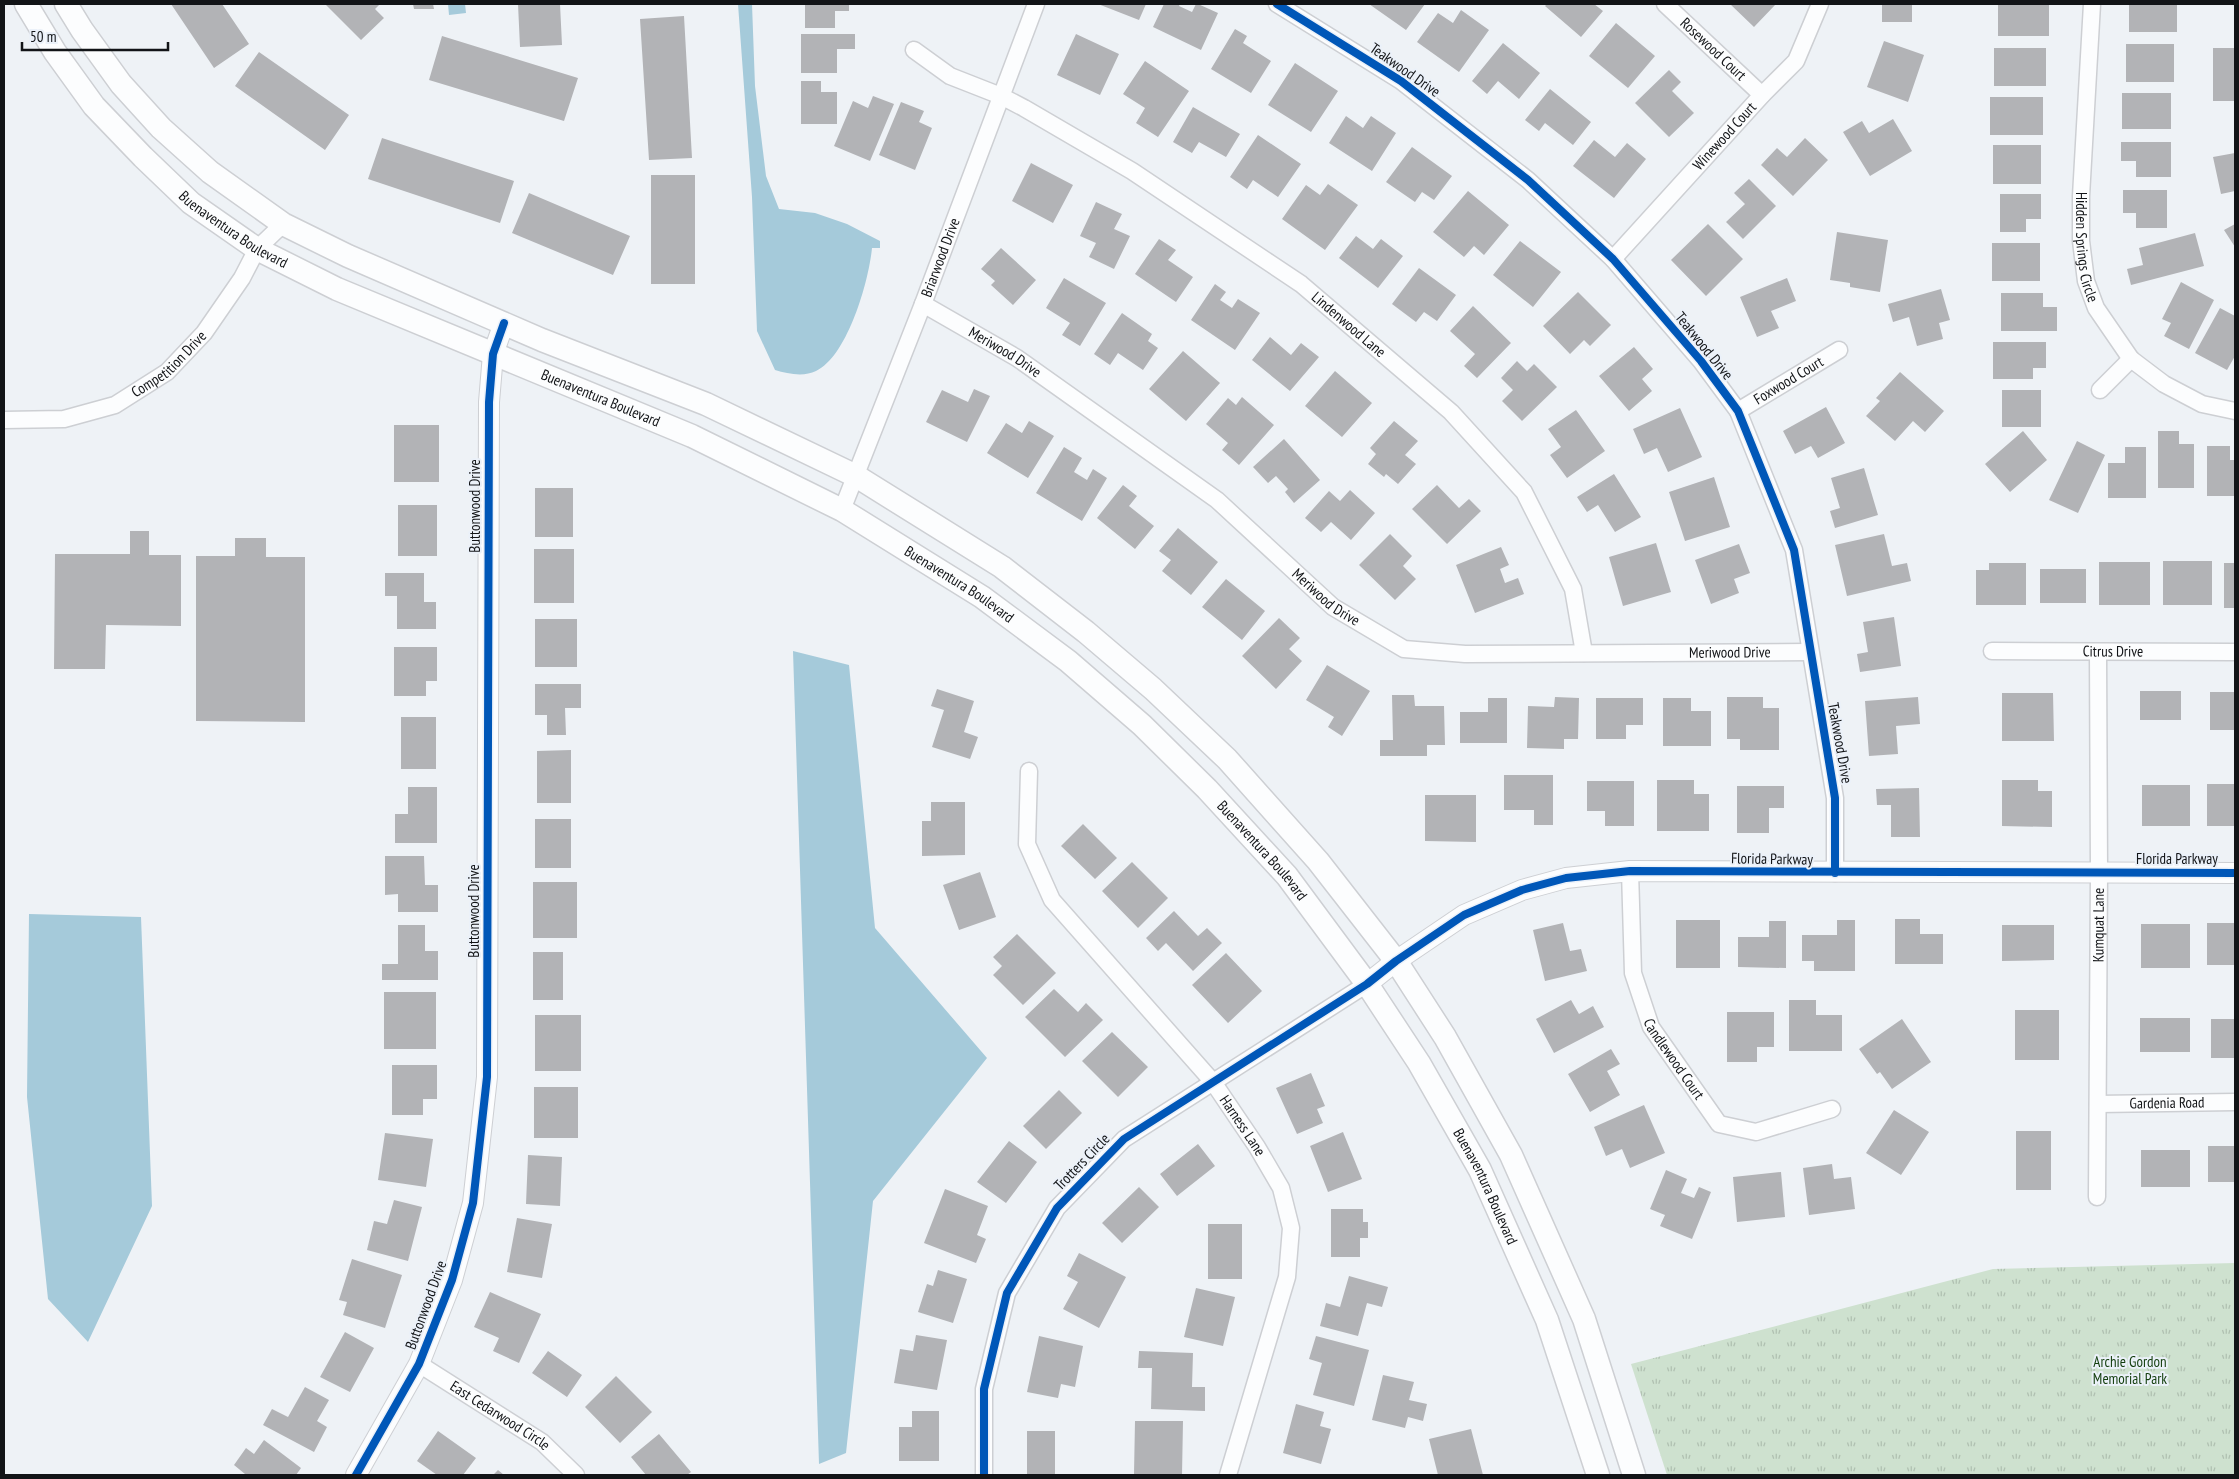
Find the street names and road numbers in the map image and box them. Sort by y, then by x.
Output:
street label: Rosewood Court [1676,13,1751,84]
street label: Teakwood Drive [1366,38,1444,101]
street label: Winewood Court [1688,98,1760,174]
street label: Buenaventura Boulevard [175,187,291,272]
street label: Hidden Springs Circle [2072,192,2103,305]
street label: Briarwood Drive [916,215,964,300]
street label: Lindenwood Lane [1308,287,1390,361]
street label: Teakwood Drive [1671,308,1738,383]
street label: Meriwood Drive [965,322,1045,381]
street label: Competition Drive [128,326,210,401]
street label: Foxwood Court [1750,352,1827,408]
street label: Buenaventura Boulevard [538,365,663,431]
street label: Buttonwood Drive [465,459,484,553]
street label: Buenaventura Boulevard [901,541,1018,627]
street label: Meriwood Drive [1288,564,1363,630]
street label: Citrus Drive [2083,641,2143,661]
street label: Meriwood Drive [1689,642,1771,662]
street label: Teakwood Drive [1824,701,1857,785]
street label: Buenaventura Boulevard [1213,796,1312,904]
street label: Florida Parkway [1731,848,1814,869]
street label: Florida Parkway [2136,849,2218,868]
street label: Buttonwood Drive [464,864,483,958]
street label: Kumquat Lane [2088,888,2108,962]
street label: Candlewood Court [1640,1016,1709,1103]
street label: Harness Lane [1216,1091,1270,1159]
street label: Gardenia Road [2129,1092,2205,1113]
street label: Buenaventura Boulevard [1449,1125,1522,1247]
street label: Trotters Circle [1050,1129,1113,1194]
street label: Buttonwood Drive [401,1258,450,1352]
street label: East Cedarwood Circle [447,1376,555,1454]

